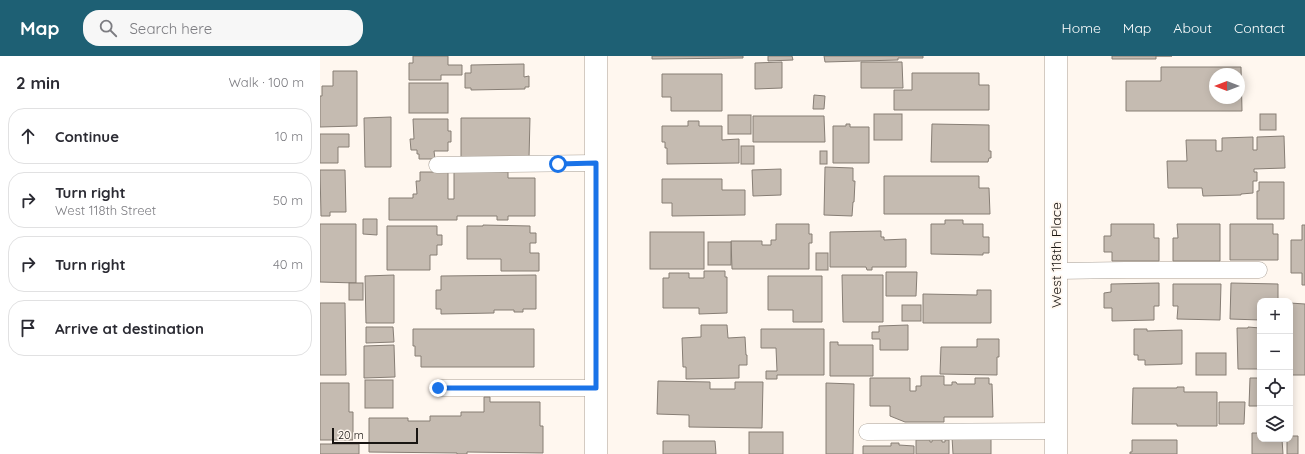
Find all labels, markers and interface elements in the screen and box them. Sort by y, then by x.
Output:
search box [83,10,363,46]
text: Map [20,16,59,40]
icon: search [97,17,119,39]
text: Search here [129,19,212,38]
text: Home [1062,19,1101,37]
text: Map [1123,19,1151,37]
text: About [1173,19,1212,37]
text: Contact [1234,19,1285,37]
north arrow [1209,68,1245,104]
text: 2 min [16,72,60,93]
text: Walk · 100 m [228,74,304,90]
icon: ahead [17,125,39,147]
text: Continue [55,127,119,146]
text: 10 m [275,128,303,144]
route start [549,155,567,173]
text: Turn right [55,183,126,202]
icon: right [17,189,39,211]
text: 50 m [273,192,303,208]
text: West 118th Street [55,202,156,218]
street label: West 118th Place [1047,202,1065,308]
icon: right [17,253,39,275]
text: Turn right [55,255,126,274]
text: 40 m [273,256,303,272]
map controls [1257,298,1293,442]
button: + [1257,298,1293,334]
icon: arrive [17,317,39,339]
text: Arrive at destination [55,319,204,338]
button: − [1257,334,1293,370]
button: locate [1257,370,1293,406]
route end [429,379,447,397]
button: layers [1257,406,1293,442]
scale bar [332,426,418,445]
text: 20 m [338,428,364,442]

